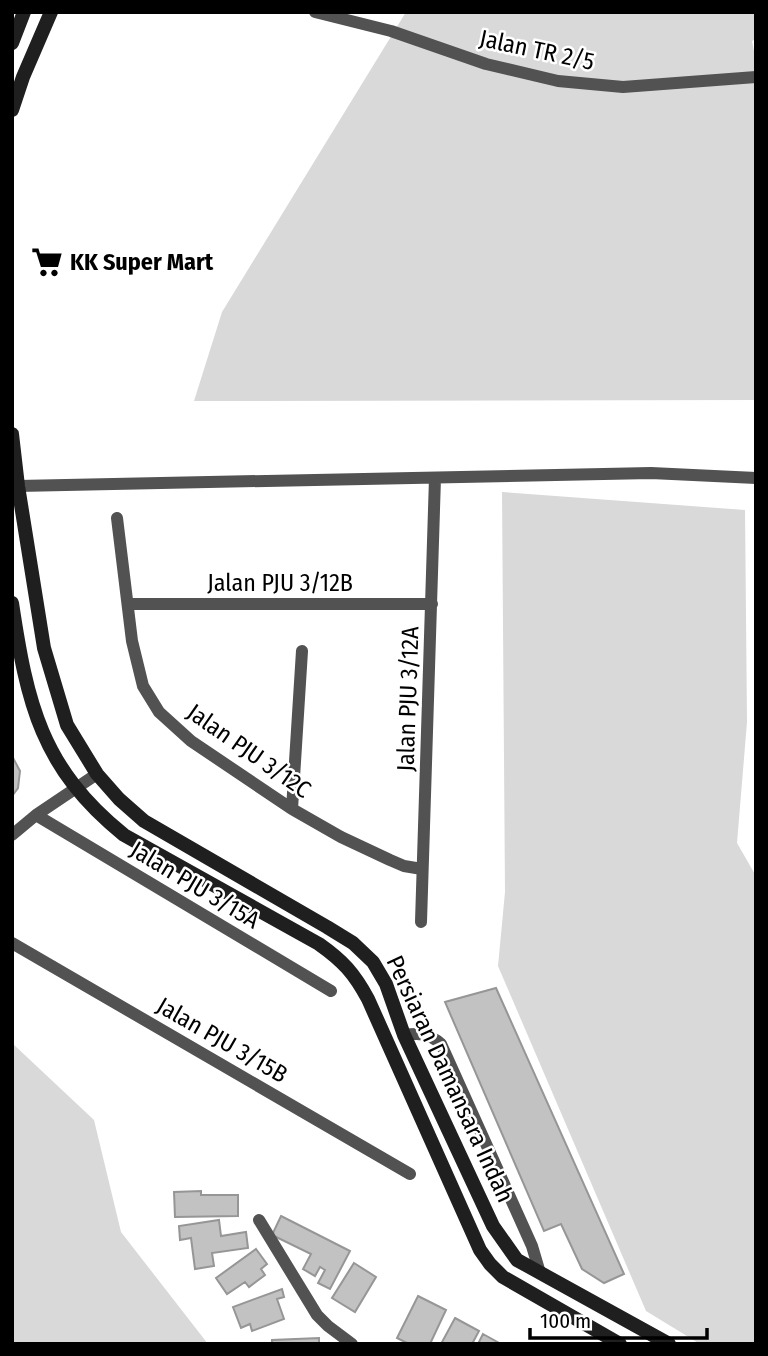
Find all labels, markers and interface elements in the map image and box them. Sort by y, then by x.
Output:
street label: Jalan TR 2/5 [477,24,597,76]
supermarket icon: KK Super Mart [30,245,64,279]
place label: KK Super Mart [70,248,214,276]
street label: Jalan PJU 3/12B [207,569,353,597]
street label: Jalan PJU 3/12A [391,626,425,772]
street label: Jalan PJU 3/12C [182,698,316,804]
street label: Jalan PJU 3/15A [125,835,265,935]
street label: Persiaran Damansara Indah [380,951,520,1207]
street label: Jalan PJU 3/15B [152,991,292,1089]
scale bar [530,1296,707,1340]
text: 100 m [540,1308,591,1334]

